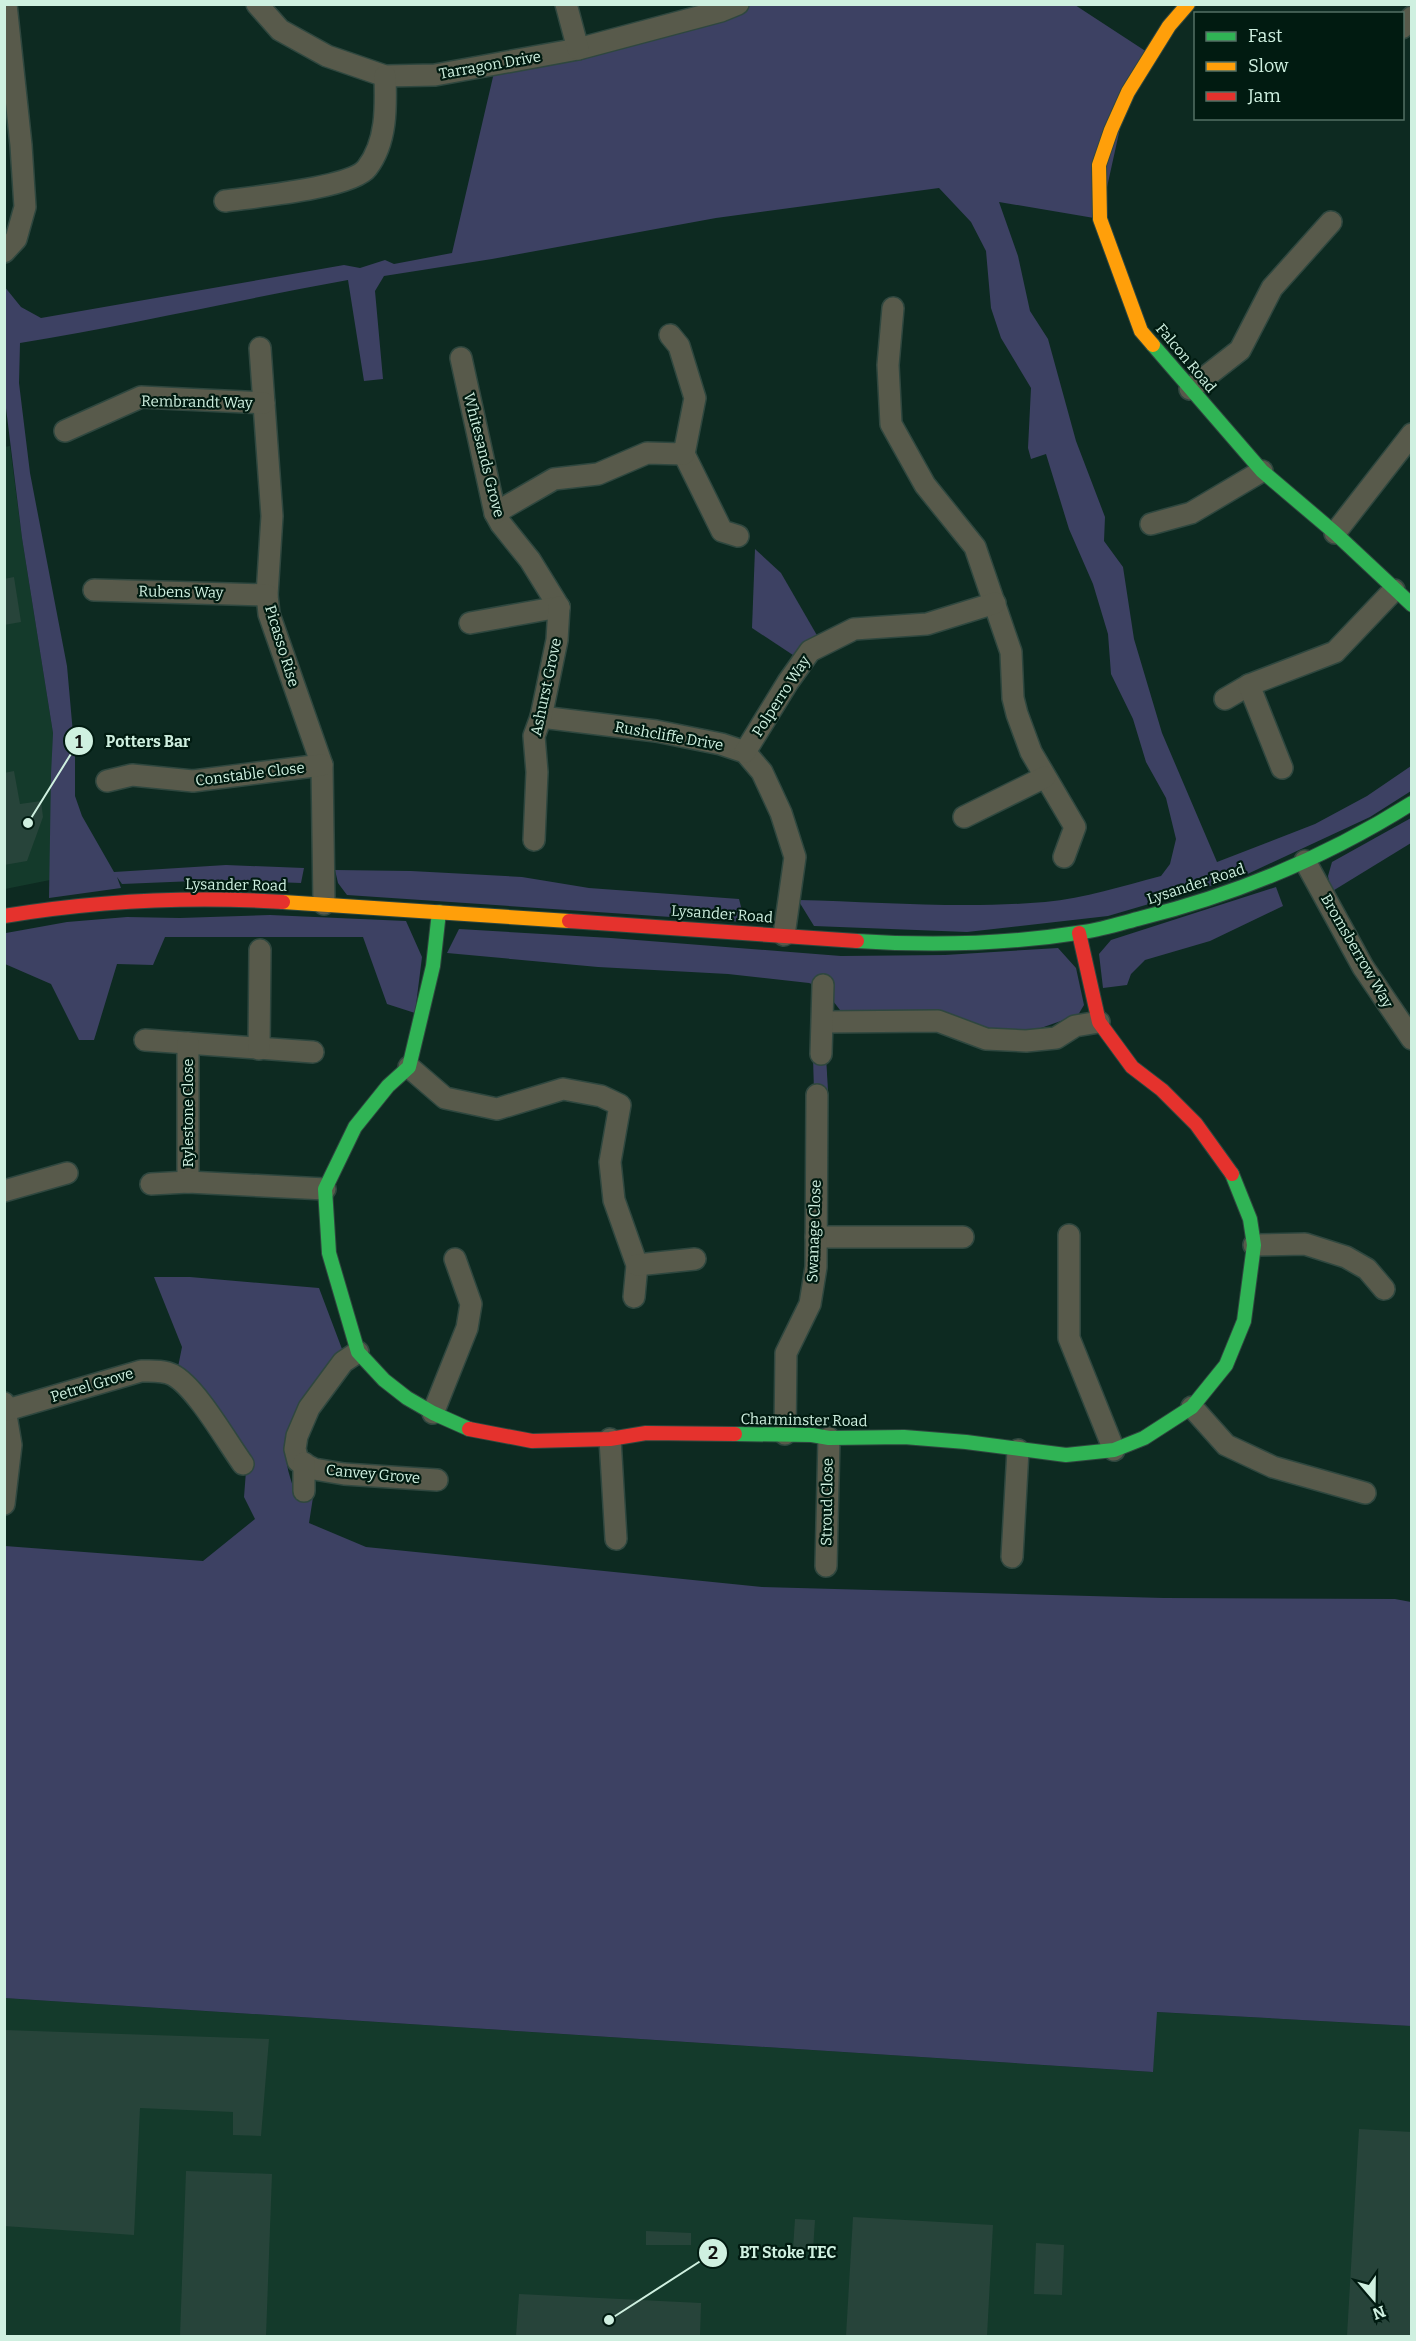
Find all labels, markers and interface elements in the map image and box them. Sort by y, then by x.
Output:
legend [1194,12,1404,120]
text: Fast [1248,25,1283,47]
street label: Tarragon Drive [438,47,542,83]
text: Slow [1248,55,1289,77]
text: Jam [1247,85,1281,107]
street label: Falcon Road [1152,320,1220,396]
street label: Whitesands Grove [460,391,508,519]
street label: Rembrandt Way [141,392,253,412]
street label: Rubens Way [138,582,224,602]
street label: Picasso Rise [261,603,303,689]
street label: Ashurst Grove [527,636,565,738]
street label: Polperro Way [748,652,814,740]
street label: Rushcliffe Drive [613,718,725,754]
callout: Potters Bar [64,724,202,758]
text: 1 [75,731,83,753]
text: Potters Bar [106,732,191,751]
street label: Constable Close [194,758,306,790]
street label: Lysander Road [1145,860,1247,908]
street label: Lysander Road [185,875,287,895]
street label: Bromsberrow Way [1317,891,1397,1011]
street label: Lysander Road [670,901,774,927]
street label: Rylestone Close [179,1058,197,1168]
street label: Swanage Close [803,1179,825,1283]
street label: Petrel Grove [48,1364,136,1406]
street label: Charminster Road [740,1410,868,1430]
street label: Stroud Close [817,1458,837,1546]
street label: Canvey Grove [325,1461,421,1487]
callout: BT Stoke TEC [698,2236,849,2270]
text: 2 [708,2242,718,2264]
text: BT Stoke TEC [740,2243,836,2262]
north arrow [1344,2269,1404,2329]
text: N [1370,2302,1388,2324]

